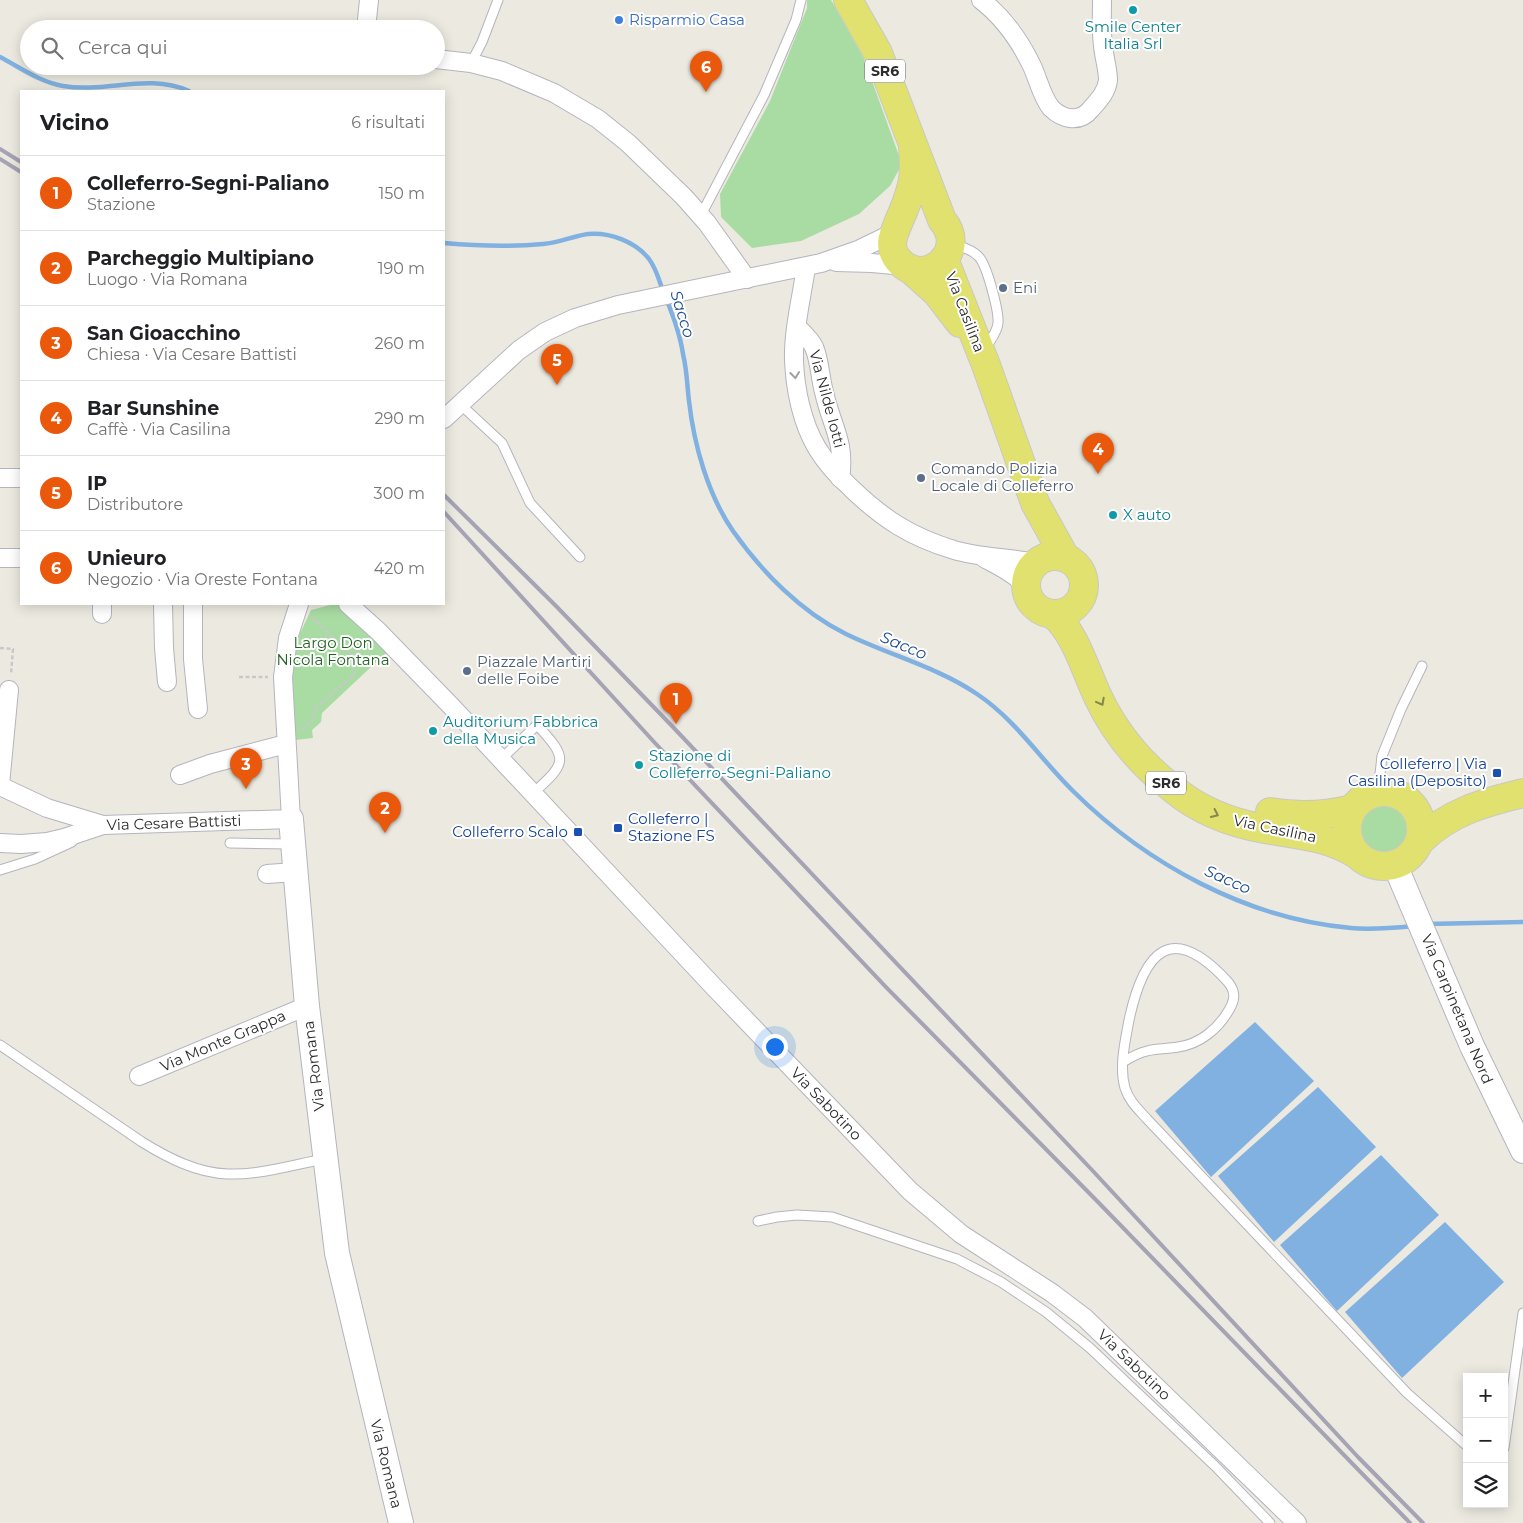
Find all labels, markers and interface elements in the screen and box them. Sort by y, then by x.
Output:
marker: Smile Center Italia Srl [1127,4,1139,16]
place label: Risparmio Casa [629,10,745,29]
marker: Risparmio Casa [613,14,625,26]
place label: Smile Center Italia Srl [1085,17,1181,53]
search box [20,20,445,75]
icon: search [38,34,66,62]
text: Cerca qui [78,36,168,59]
pin: 6 [690,51,722,92]
road number: SR6 [865,59,905,82]
text: Vicino [40,110,109,135]
text: 6 risultati [351,113,425,132]
text: Colleferro-Segni-Paliano [87,172,329,195]
text: 1 [53,184,59,203]
text: 150 m [378,184,425,203]
text: Stazione [87,195,155,214]
text: Parcheggio Multipiano [87,247,314,270]
text: 2 [51,259,61,278]
text: 190 m [378,259,425,278]
street label: Via Casilina [941,269,990,355]
text: Luogo · Via Romana [87,270,248,289]
place label: Eni [1013,278,1037,297]
marker: Eni [997,282,1009,294]
water label: Sacco [666,288,699,340]
text: San Gioacchino [87,322,241,345]
text: 3 [51,334,61,353]
text: 260 m [374,334,425,353]
pin: 5 [541,344,573,385]
text: Chiesa · Via Cesare Battisti [87,345,297,364]
street label: Via Nilde Iotti [805,348,850,450]
one-way arrow [789,371,800,379]
text: Bar Sunshine [87,397,219,420]
text: 4 [50,409,62,428]
text: 290 m [374,409,425,428]
text: Caffè · Via Casilina [87,420,231,439]
pin: 4 [1082,433,1114,474]
place label: Comando Polizia Locale di Colleferro [931,459,1074,495]
text: IP [87,472,107,495]
marker: Comando Polizia Locale di Colleferro [915,472,927,484]
text: 5 [51,484,61,503]
text: 300 m [374,484,425,503]
text: Distributore [87,495,183,514]
place label: X auto [1123,505,1171,524]
marker: X auto [1107,509,1119,521]
text: Unieuro [87,547,166,570]
text: 6 [51,559,61,578]
text: 420 m [374,559,425,578]
text: Negozio · Via Oreste Fontana [87,570,318,589]
water label: Sacco [878,627,930,664]
park label: Largo Don Nicola Fontana [276,633,390,669]
place label: Piazzale Martiri delle Foibe [477,652,591,688]
marker: Piazzale Martiri delle Foibe [461,665,473,677]
pin: 1 [660,683,692,724]
one-way arrow [1095,697,1105,706]
place label: Auditorium Fabbrica della Musica [443,712,598,748]
marker: Auditorium Fabbrica della Musica [427,725,439,737]
place label: Stazione di Colleferro-Segni-Paliano [649,746,831,782]
pin: 3 [230,748,262,789]
place label: Colleferro | Via Casilina (Deposito) [1348,754,1487,790]
marker: Stazione di Colleferro-Segni-Paliano [633,759,645,771]
marker: Colleferro | Via Casilina (Deposito) [1491,767,1503,779]
road number: SR6 [1146,771,1186,794]
pin: 2 [369,792,401,833]
one-way arrow [1210,808,1219,818]
place label: Colleferro | Stazione FS [628,809,715,845]
street label: Via Casilina [1232,810,1319,847]
street label: Via Cesare Battisti [106,811,242,834]
place label: Colleferro Scalo [452,822,568,841]
marker: Colleferro | Stazione FS [612,822,624,834]
marker: Colleferro Scalo [572,826,584,838]
water label: Sacco [1202,861,1254,898]
street label: Via Carpinetana Nord [1417,931,1498,1087]
street label: Via Monte Grappa [157,1005,289,1076]
street label: Via Romana [299,1020,328,1112]
your location [762,1034,788,1060]
street label: Via Sabotino [787,1063,866,1144]
street label: Via Sabotino [1094,1325,1175,1404]
map controls [1463,1373,1508,1508]
button: + [1463,1373,1508,1418]
street label: Via Romana [366,1417,407,1510]
button: − [1463,1418,1508,1463]
button: layers [1463,1463,1508,1508]

